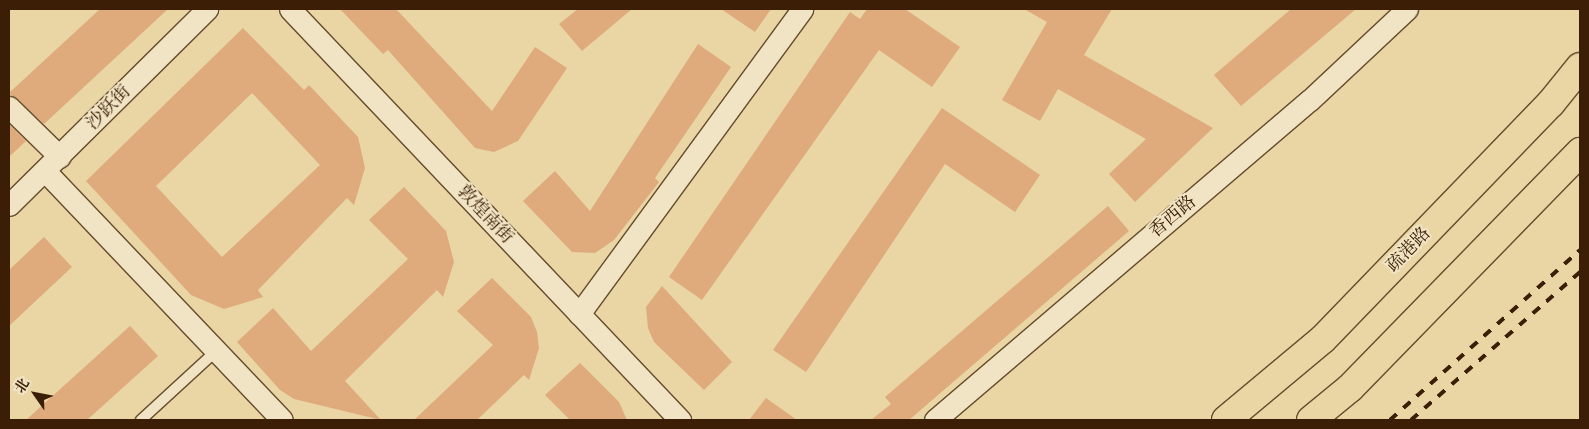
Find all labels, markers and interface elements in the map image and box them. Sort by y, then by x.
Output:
street label: 沙跃街 [82,81,136,135]
street label: 敦煌南街 [453,181,517,249]
street label: 香西路 [1145,191,1201,243]
street label: 疏港路 [1382,223,1436,277]
north arrow [10,369,60,419]
text: 北 [11,375,33,396]

